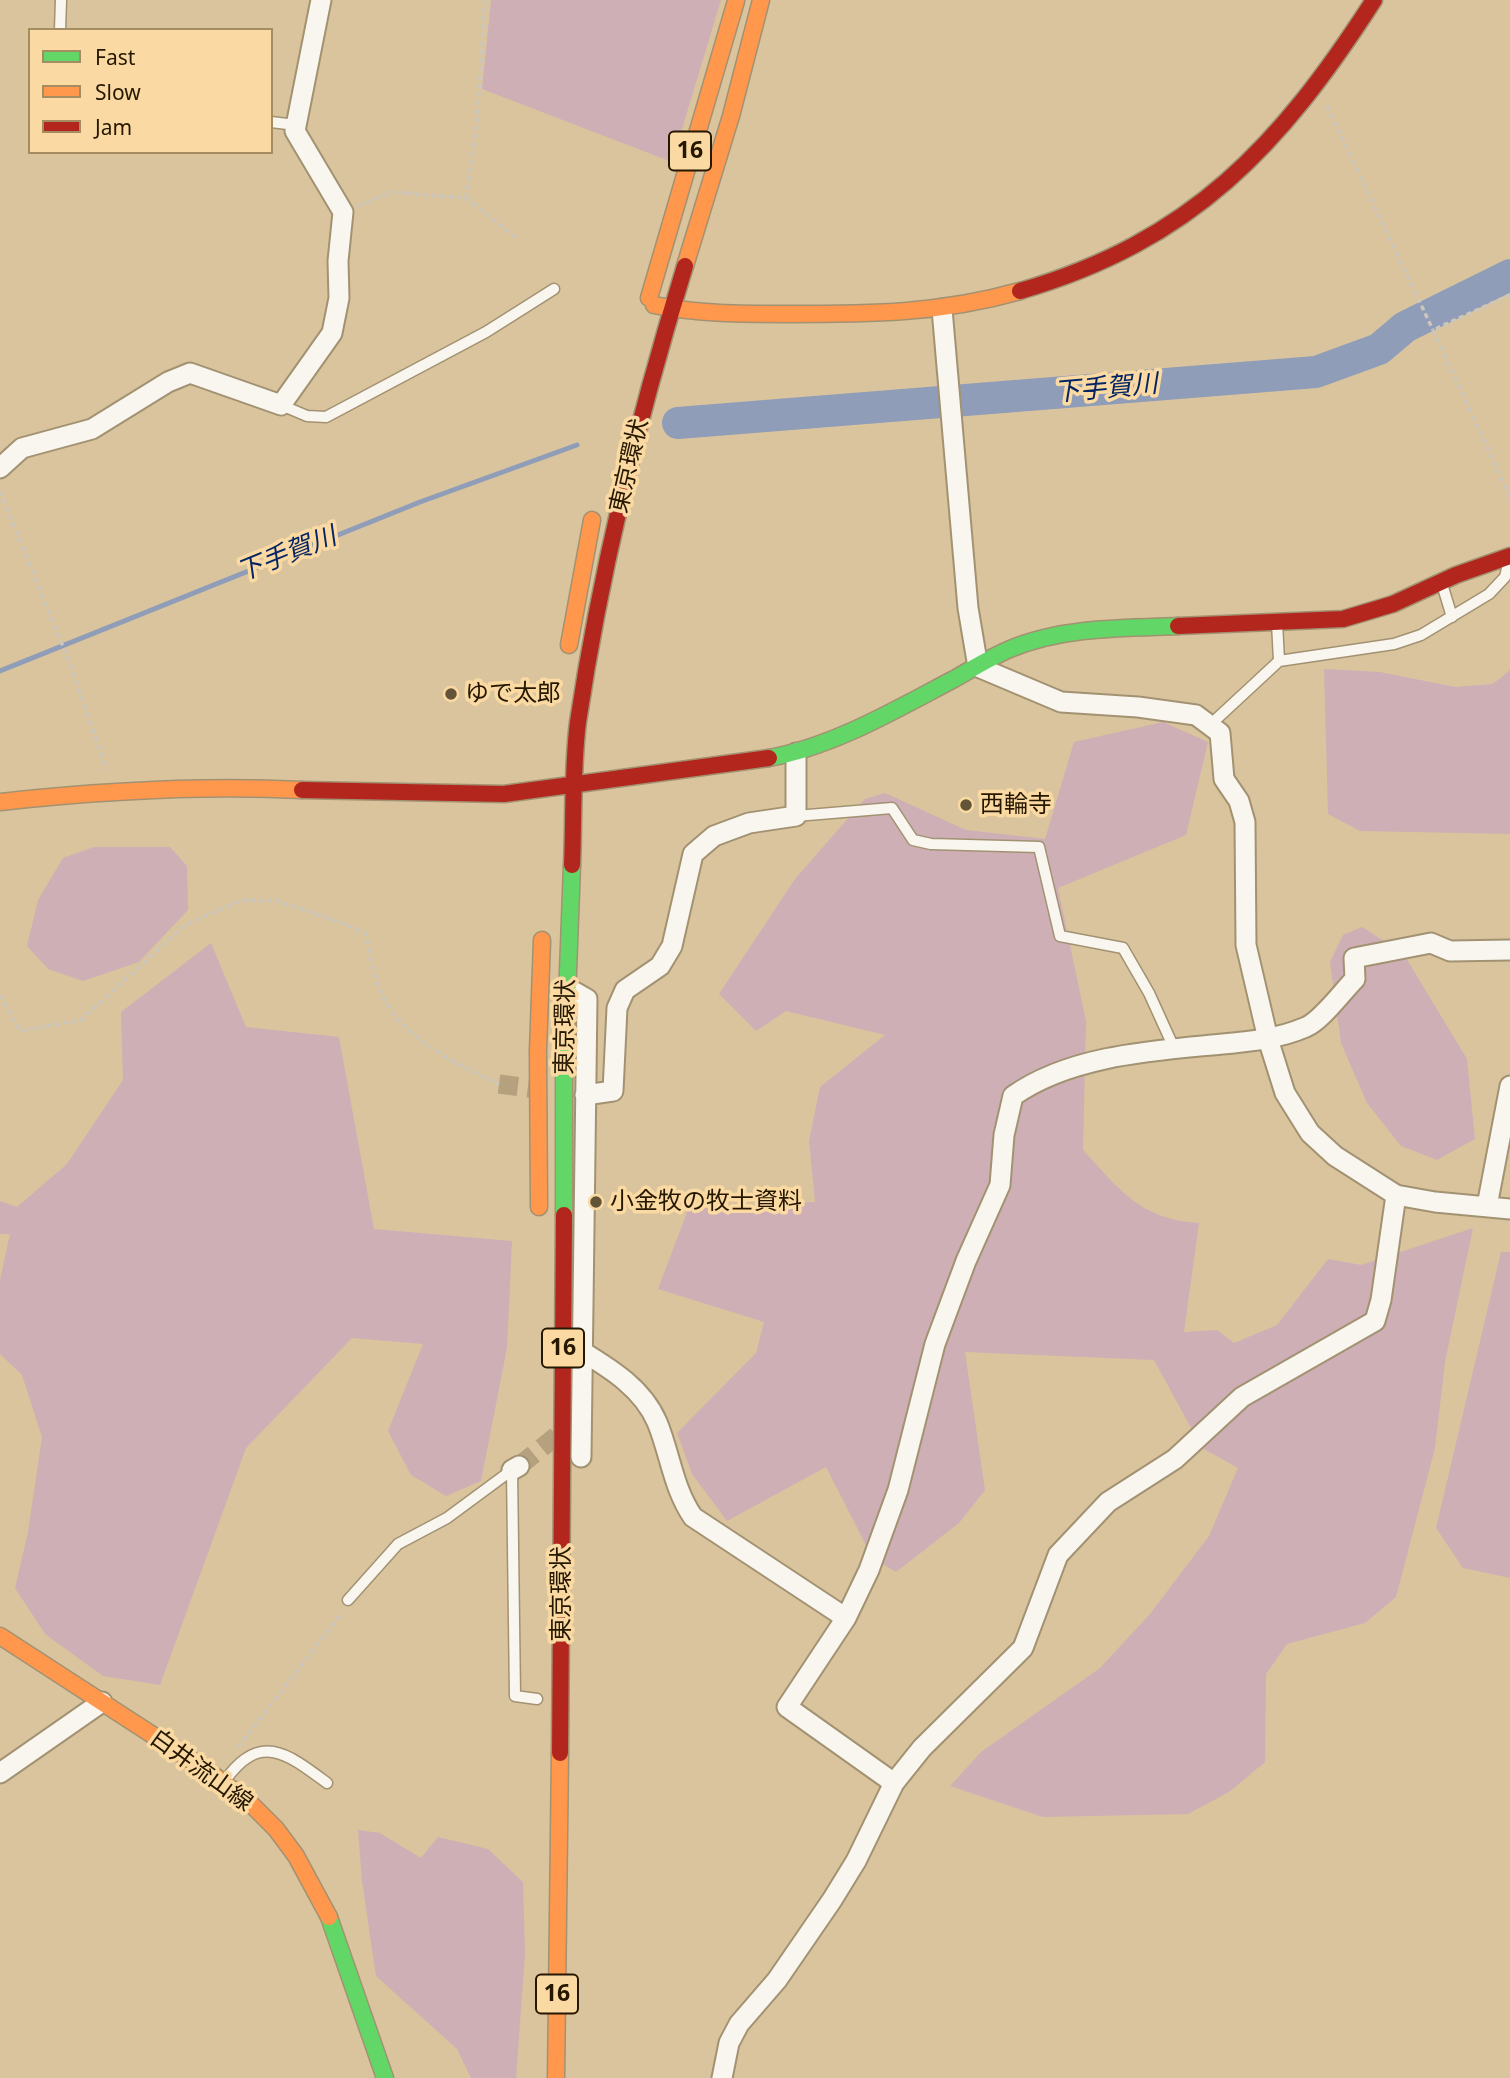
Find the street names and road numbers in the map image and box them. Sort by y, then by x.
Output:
road number: 16 [669,132,711,170]
street label: 東京環状 [605,416,655,516]
street label: 東京環状 [551,979,581,1075]
road number: 16 [542,1329,584,1368]
street label: 東京環状 [548,1546,576,1642]
street label: 白井流山線 [144,1724,258,1818]
road number: 16 [536,1974,578,2013]

